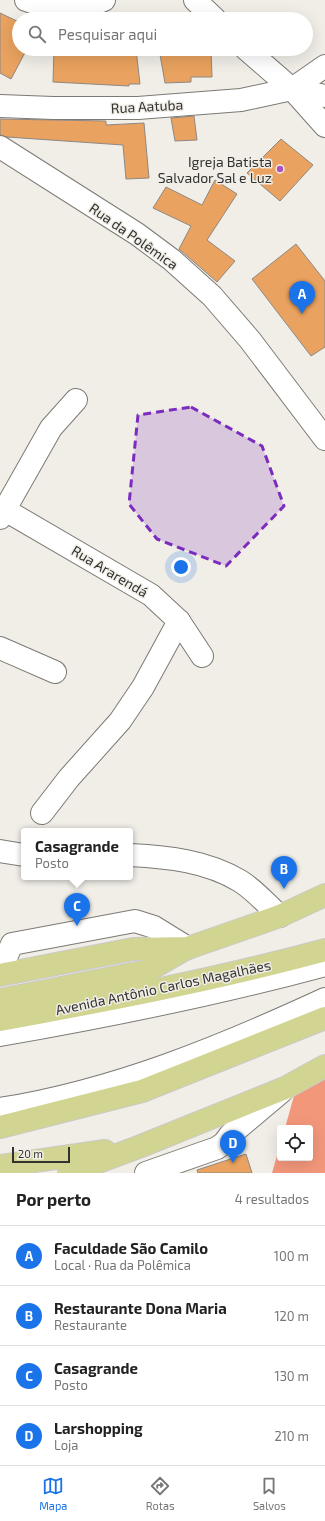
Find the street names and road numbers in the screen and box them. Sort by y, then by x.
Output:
street label: Rua Aatuba [110,96,184,116]
street label: Rua da Polêmica [86,199,182,273]
street label: Rua Ararendá [69,542,151,600]
street label: Avenida Antônio Carlos Magalhães [54,956,272,1018]

